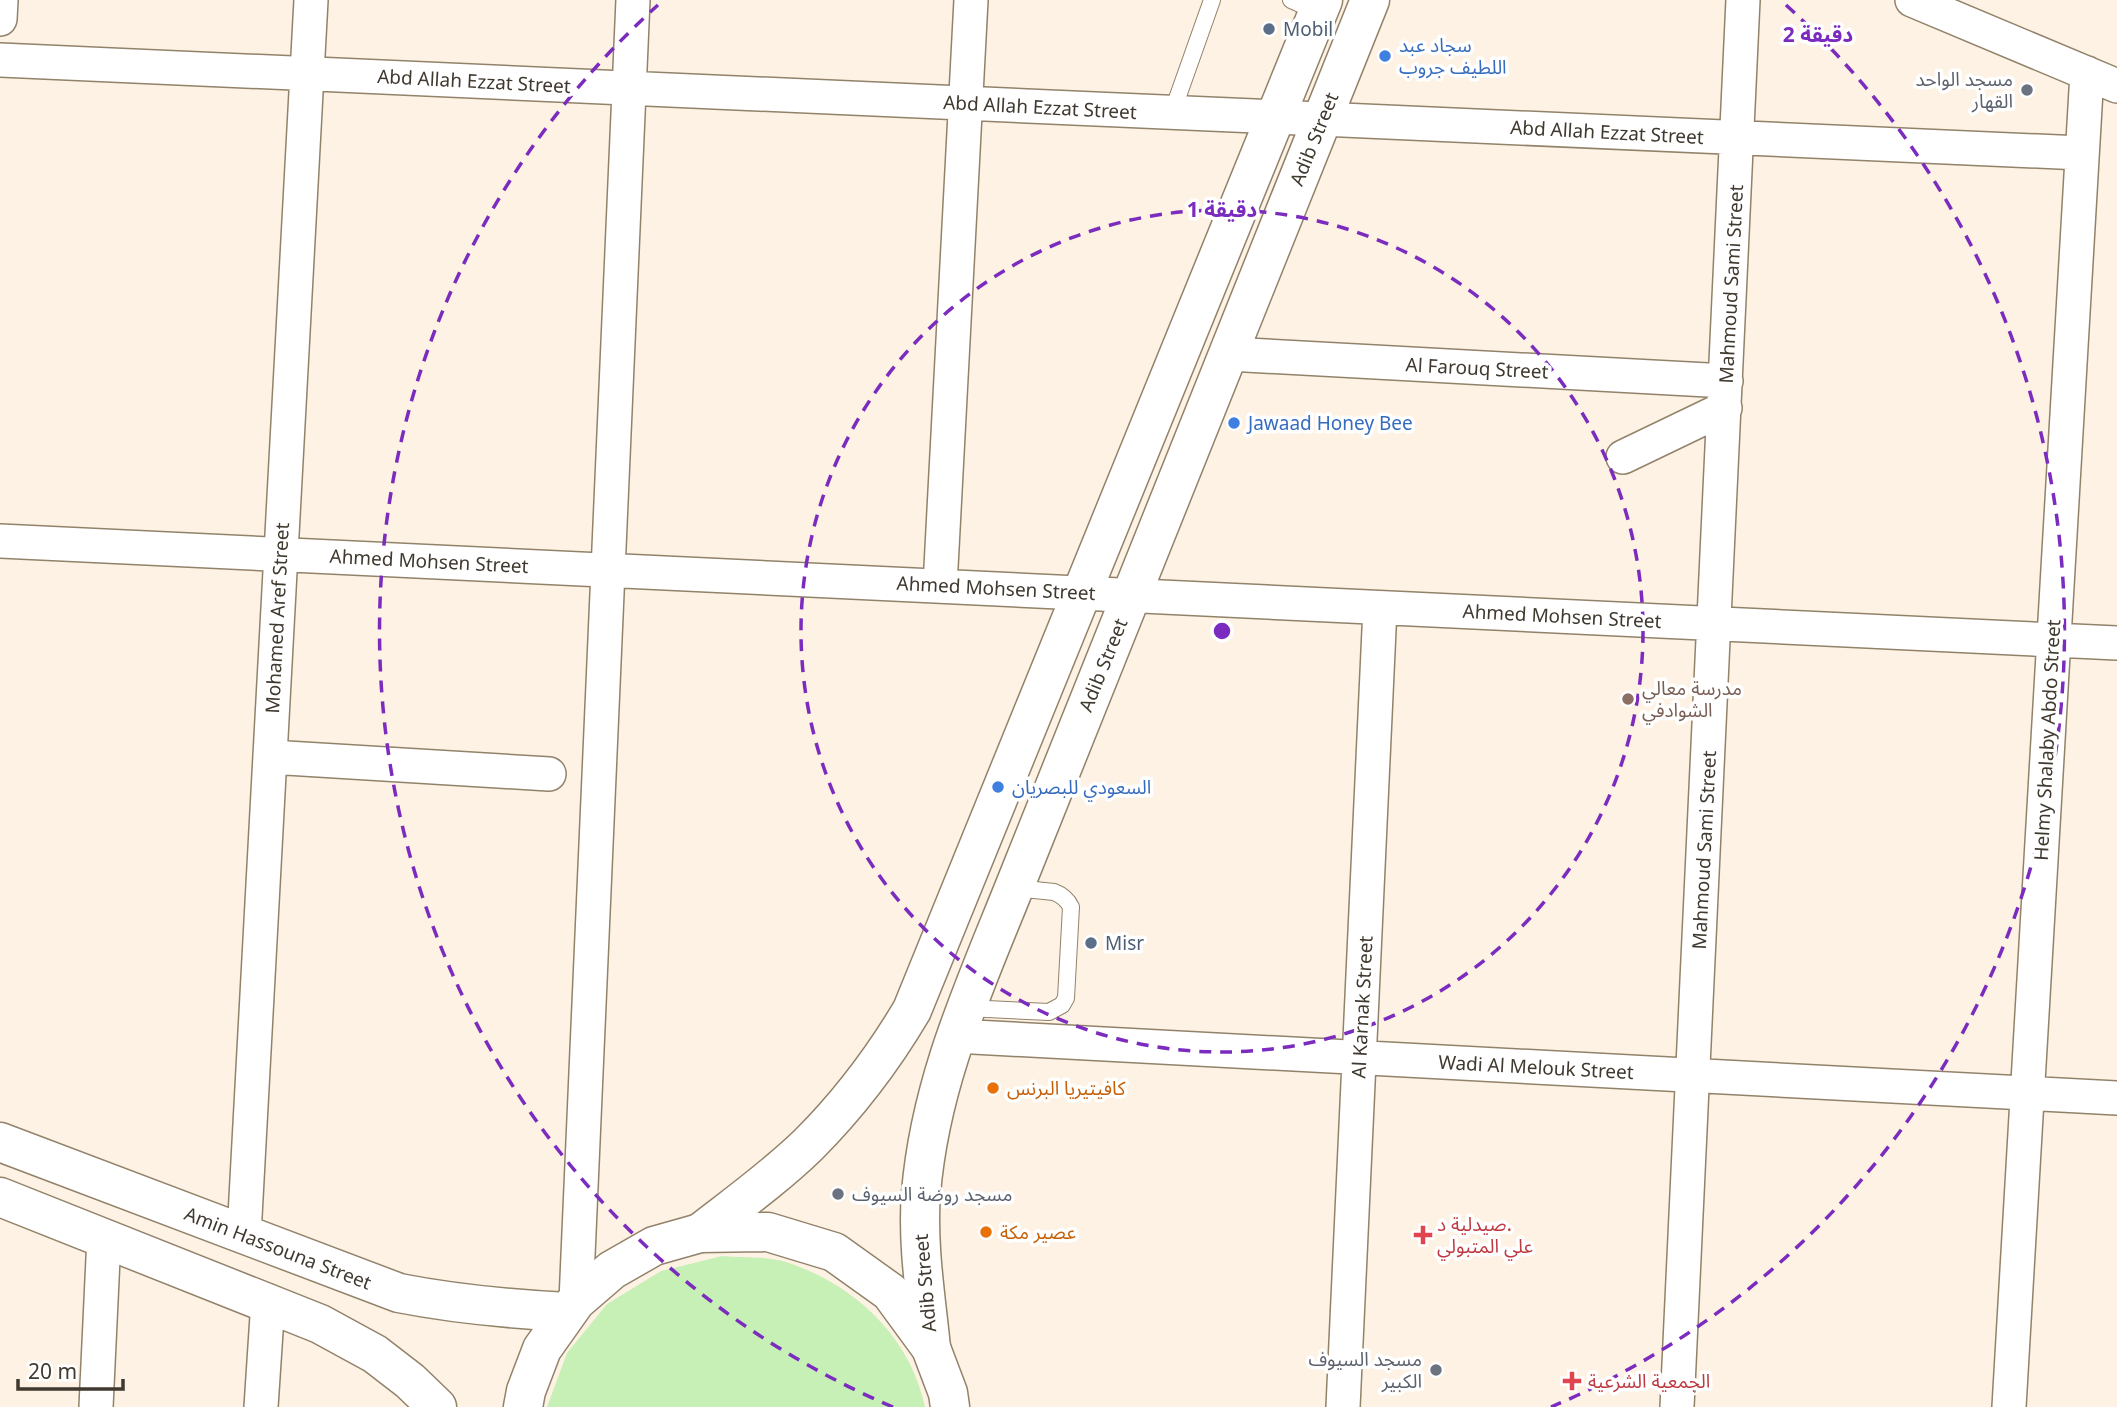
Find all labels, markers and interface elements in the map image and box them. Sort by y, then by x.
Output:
place label: Mobil [1283,10,1333,50]
text: 2 دقيقة [1783,13,1853,57]
marker: Mobil [1261,21,1277,37]
place label: سجاد عبد اللطيف جروب [1399,26,1507,88]
marker: سجاد عبد اللطيف جروب [1377,48,1393,64]
street label: Abd Allah Ezzat Street [376,57,572,107]
place label: مسجد الواحد القهار [1915,60,2013,122]
marker: مسجد الواحد القهار [2019,82,2035,98]
street label: Abd Allah Ezzat Street [942,83,1138,133]
street label: Adib Street [1278,86,1352,192]
street label: Abd Allah Ezzat Street [1509,108,1705,158]
street label: Mahmoud Sami Street [1707,184,1757,384]
text: 1 دقيقة [1187,188,1257,232]
street label: Al Farouq Street [1405,345,1549,393]
place label: Jawaad Honey Bee [1246,404,1413,444]
marker: Jawaad Honey Bee [1226,415,1242,431]
street label: Mohamed Aref Street [253,521,303,715]
street label: Ahmed Mohsen Street [329,537,529,587]
street label: Ahmed Mohsen Street [896,564,1096,614]
street label: Ahmed Mohsen Street [1462,592,1662,642]
street label: Adib Street [1067,612,1141,718]
street label: Helmy Shalaby Abdo Street [2022,618,2074,862]
centre of rings [1210,619,1234,643]
place label: مدرسة معالي الشوادفي [1642,669,1742,731]
marker: مدرسة معالي الشوادفي [1620,691,1636,707]
street label: Mahmoud Sami Street [1680,750,1730,950]
place label: السعودي للبصريان [1012,768,1151,808]
marker: السعودي للبصريان [990,779,1006,795]
place label: Misr [1105,924,1144,964]
marker: Misr [1083,935,1099,951]
street label: Al Karnak Street [1339,935,1387,1079]
street label: Wadi Al Melouk Street [1437,1043,1635,1093]
place label: كافيتيريا البرنس [1007,1069,1127,1109]
marker: كافيتيريا البرنس [985,1080,1001,1096]
place label: مسجد روضة السيوف [852,1175,1012,1215]
marker: مسجد روضة السيوف [830,1186,846,1202]
street label: Amin Hassouna Street [178,1195,377,1303]
place label: صيدلية د. علي المتبولي [1437,1205,1533,1267]
place label: عصير مكة [1000,1213,1076,1253]
marker: عصير مكة [978,1224,994,1240]
marker: صيدلية د. علي المتبولي [1415,1227,1431,1243]
street label: Adib Street [902,1232,950,1334]
place label: مسجد السيوف الكبير [1308,1340,1422,1402]
scale bar [18,1348,122,1392]
text: 20 m [28,1350,77,1394]
marker: مسجد السيوف الكبير [1428,1362,1444,1378]
place label: الجمعية الشرعية [1588,1362,1710,1402]
marker: الجمعية الشرعية [1562,1371,1582,1391]

